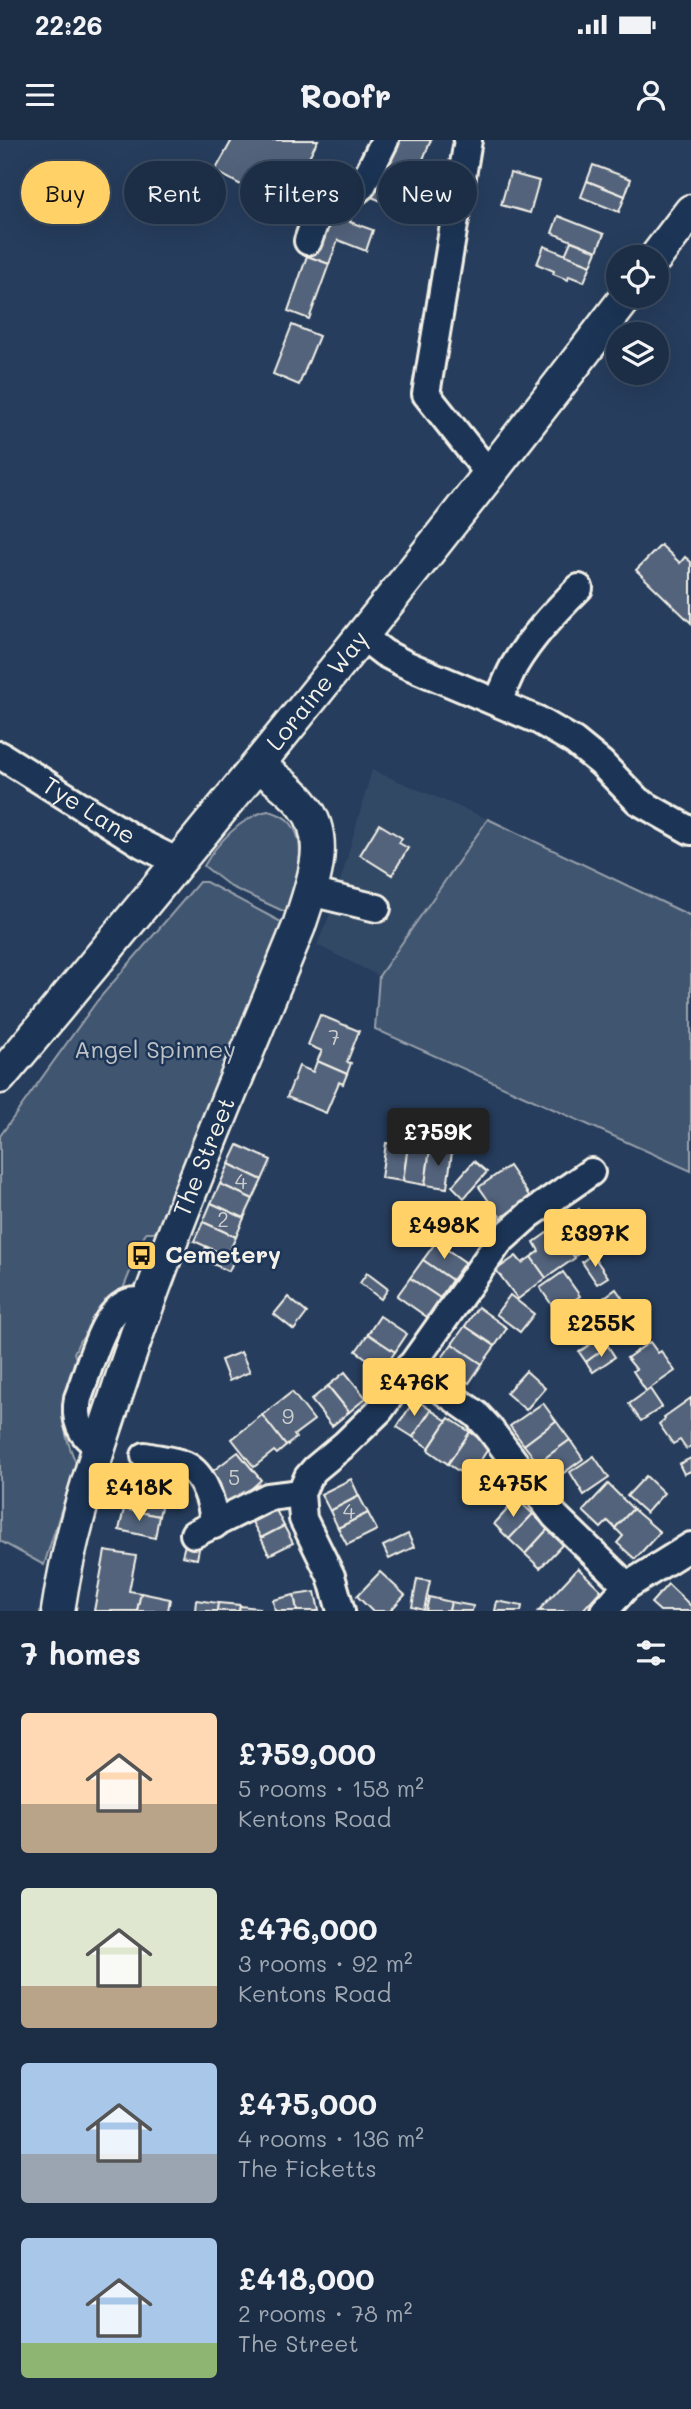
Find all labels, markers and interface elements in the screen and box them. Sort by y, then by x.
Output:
text: 22:26 [35,8,103,42]
text: Roofr [300,74,391,116]
icon: menu [21,76,59,114]
icon: person [632,76,670,114]
chip: Buy [21,161,110,224]
chip: Rent [124,161,226,224]
chip: Filters [240,161,364,224]
chip: New [378,161,477,224]
map controls [606,245,669,385]
button: locate [606,245,669,308]
button: layers [606,322,669,385]
street label: Loraine Way [259,623,374,756]
street label: Tye Lane [37,769,142,850]
house number: 7 [328,1023,340,1050]
park label: Angel Spinney [74,1033,236,1064]
street label: The Street [165,1092,241,1220]
pin: £759K [389,1108,487,1168]
text: £759K [403,1116,473,1146]
house number: 4 [235,1167,248,1194]
pin: £498K [395,1202,493,1261]
house number: 2 [217,1205,229,1232]
text: £498K [408,1209,480,1239]
pin: £397K [546,1210,644,1269]
text: £397K [560,1217,630,1247]
bus stop icon: Cemetery [125,1238,159,1272]
place label: Cemetery [165,1238,281,1269]
pin: £255K [552,1300,650,1359]
text: £255K [566,1307,636,1337]
pin: £476K [365,1358,463,1418]
text: £476K [379,1366,449,1396]
house number: 9 [282,1402,294,1429]
pin: £475K [464,1460,562,1519]
house number: 5 [228,1463,240,1490]
pin: £418K [90,1464,188,1523]
text: £475K [478,1467,548,1497]
text: £418K [105,1471,173,1501]
house number: 4 [343,1497,356,1524]
text: 7 homes [21,1633,141,1673]
icon: filters [632,1634,670,1672]
text: £759,000 [238,1733,376,1773]
icon: home [77,1741,161,1825]
text: 5 rooms · 158 m² [238,1773,424,1803]
text: Kentons Road [238,1803,391,1833]
text: £476,000 [238,1908,378,1948]
icon: home [77,1916,161,2000]
text: 3 rooms · 92 m² [238,1948,413,1978]
text: Kentons Road [238,1978,391,2008]
text: £475,000 [238,2083,377,2123]
icon: home [77,2091,161,2175]
text: 4 rooms · 136 m² [238,2123,424,2153]
text: The Ficketts [238,2153,377,2183]
text: £418,000 [238,2258,375,2298]
icon: home [77,2266,161,2350]
text: 2 rooms · 78 m² [238,2298,412,2328]
text: The Street [238,2328,359,2358]

